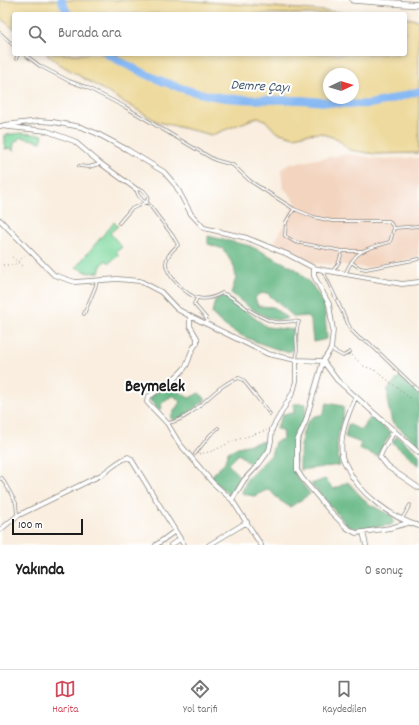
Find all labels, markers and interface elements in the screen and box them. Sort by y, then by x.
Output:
search box [12,12,407,56]
icon: search [26,23,48,45]
text: Burada ara [58,23,121,45]
north arrow [323,68,359,104]
water label: Demre Çayı [230,75,291,99]
district label: Beymelek [125,376,185,400]
scale bar [12,517,83,536]
text: 100 m [18,518,42,534]
text: Yakında [16,559,64,583]
text: 0 sonuç [365,562,403,581]
tab: Harita [52,678,78,718]
tab: Yol tarifi [183,678,218,718]
tab: Kaydedilen [322,678,367,718]

